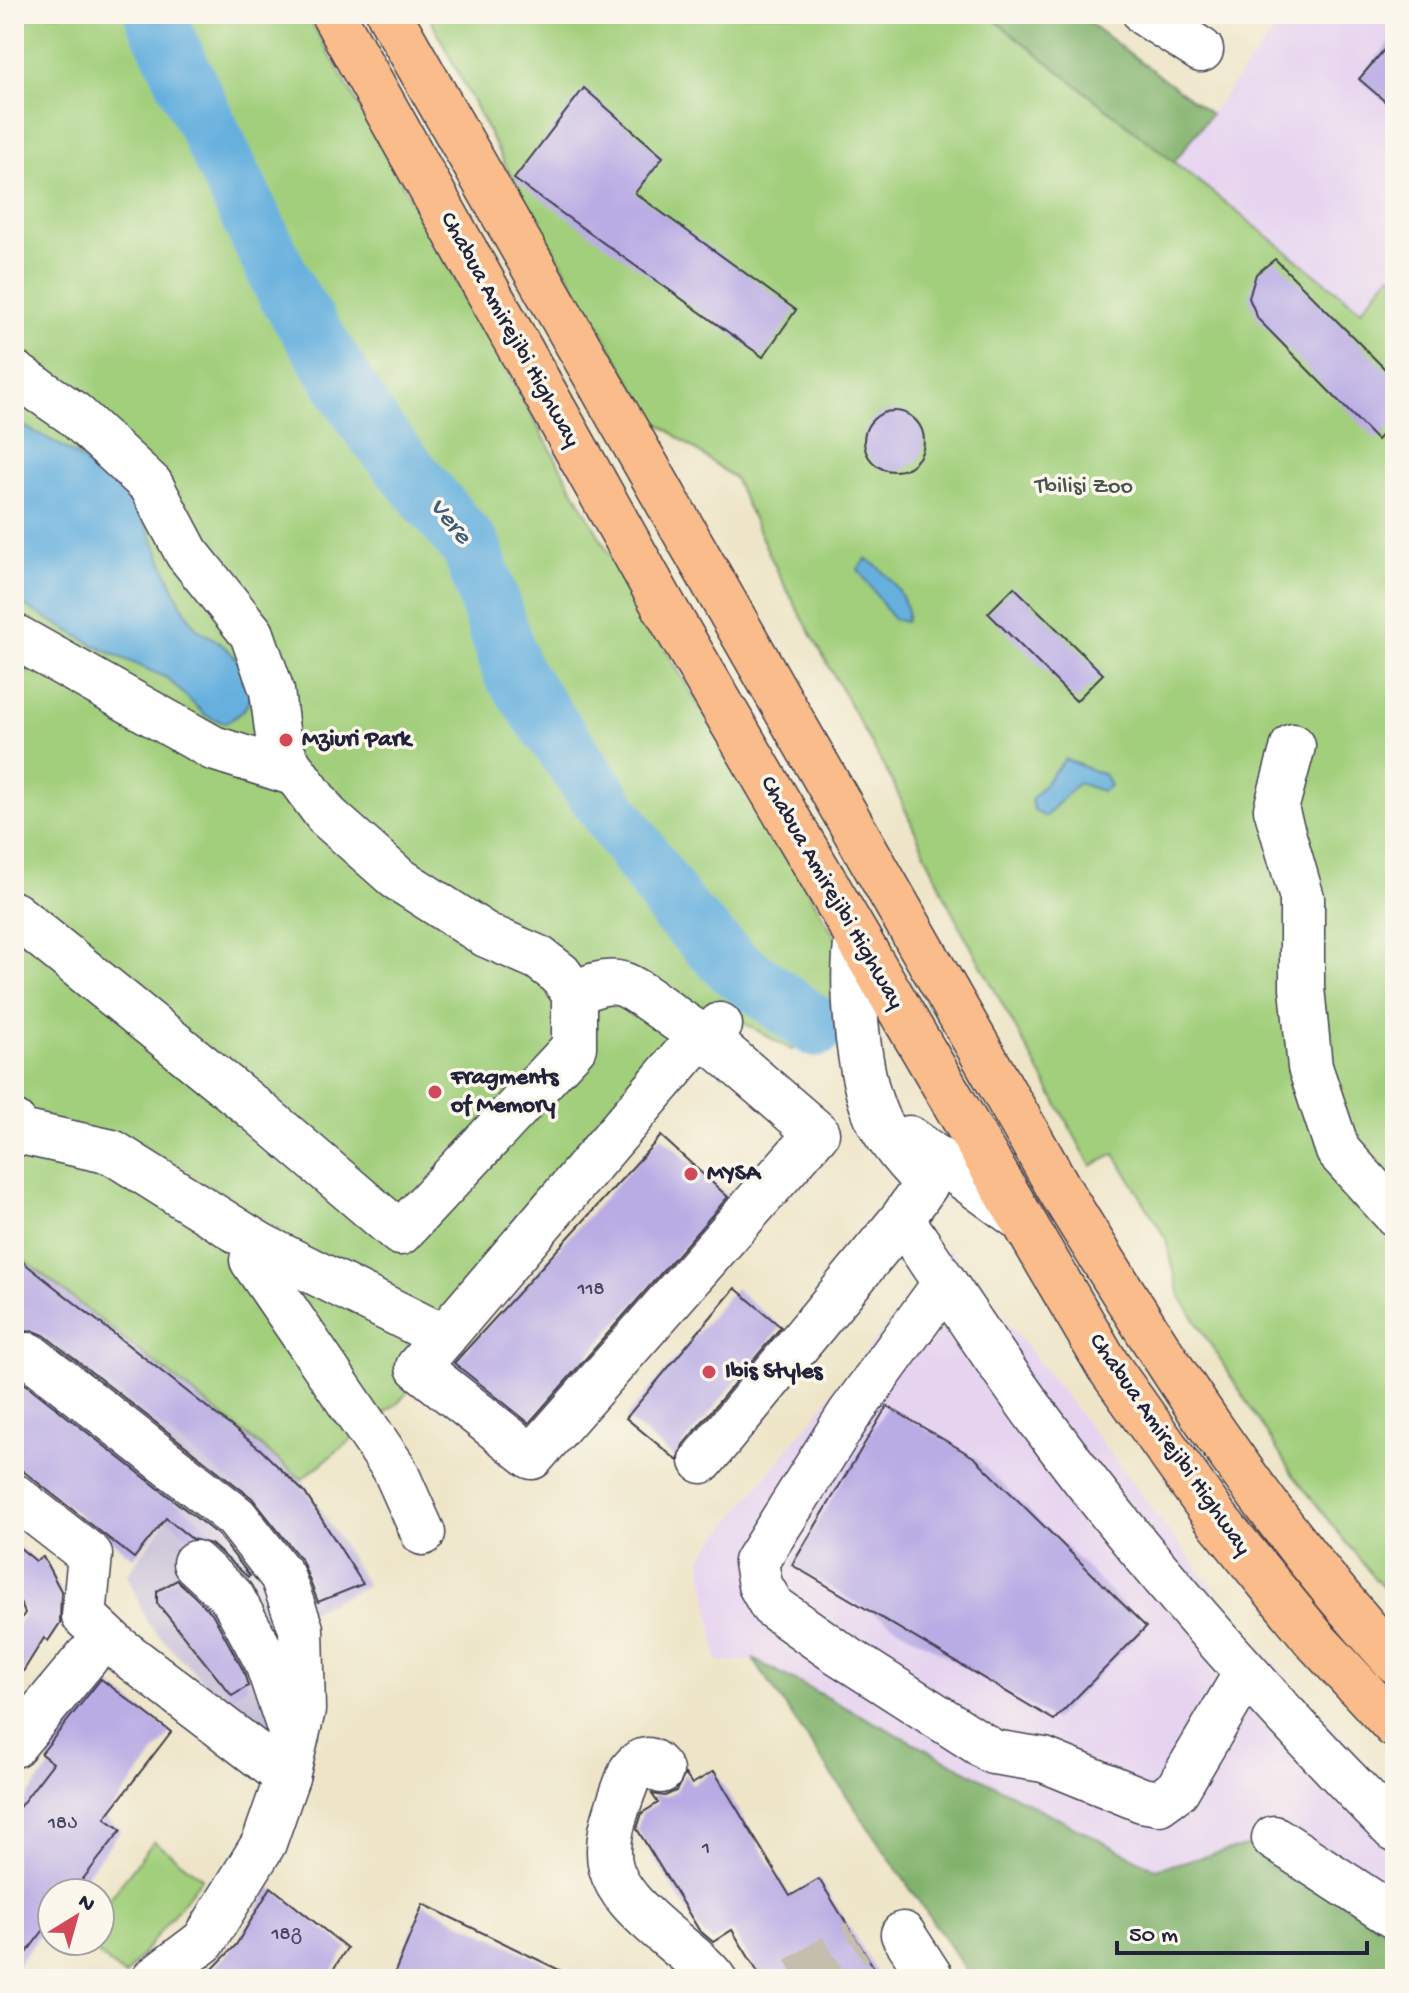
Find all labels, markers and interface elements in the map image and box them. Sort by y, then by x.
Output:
street label: Chabua Amirejibi Highway [432,207,586,453]
park label: Tbilisi Zoo [1033,473,1133,502]
water label: Vere [421,493,478,553]
place label: Mziuri Park [302,726,414,755]
marker: Mziuri Park [277,731,295,749]
street label: Chabua Amirejibi Highway [752,771,910,1015]
place label: Fragments of Memory [450,1064,559,1121]
marker: Fragments of Memory [426,1083,444,1101]
place label: MYSA [707,1160,762,1189]
marker: MYSA [682,1165,700,1183]
house number: 118 [576,1279,605,1302]
street label: Chabua Amirejibi Highway [1081,1328,1257,1562]
place label: Ibis Styles [725,1358,824,1387]
marker: Ibis Styles [700,1363,718,1381]
house number: 18ა [47,1813,78,1836]
house number: 1 [701,1838,710,1861]
north arrow [36,1877,116,1957]
text: N [72,1890,99,1919]
scale bar [1117,1905,1367,1955]
text: 50 m [1129,1922,1178,1951]
house number: 18გ [271,1924,302,1947]

